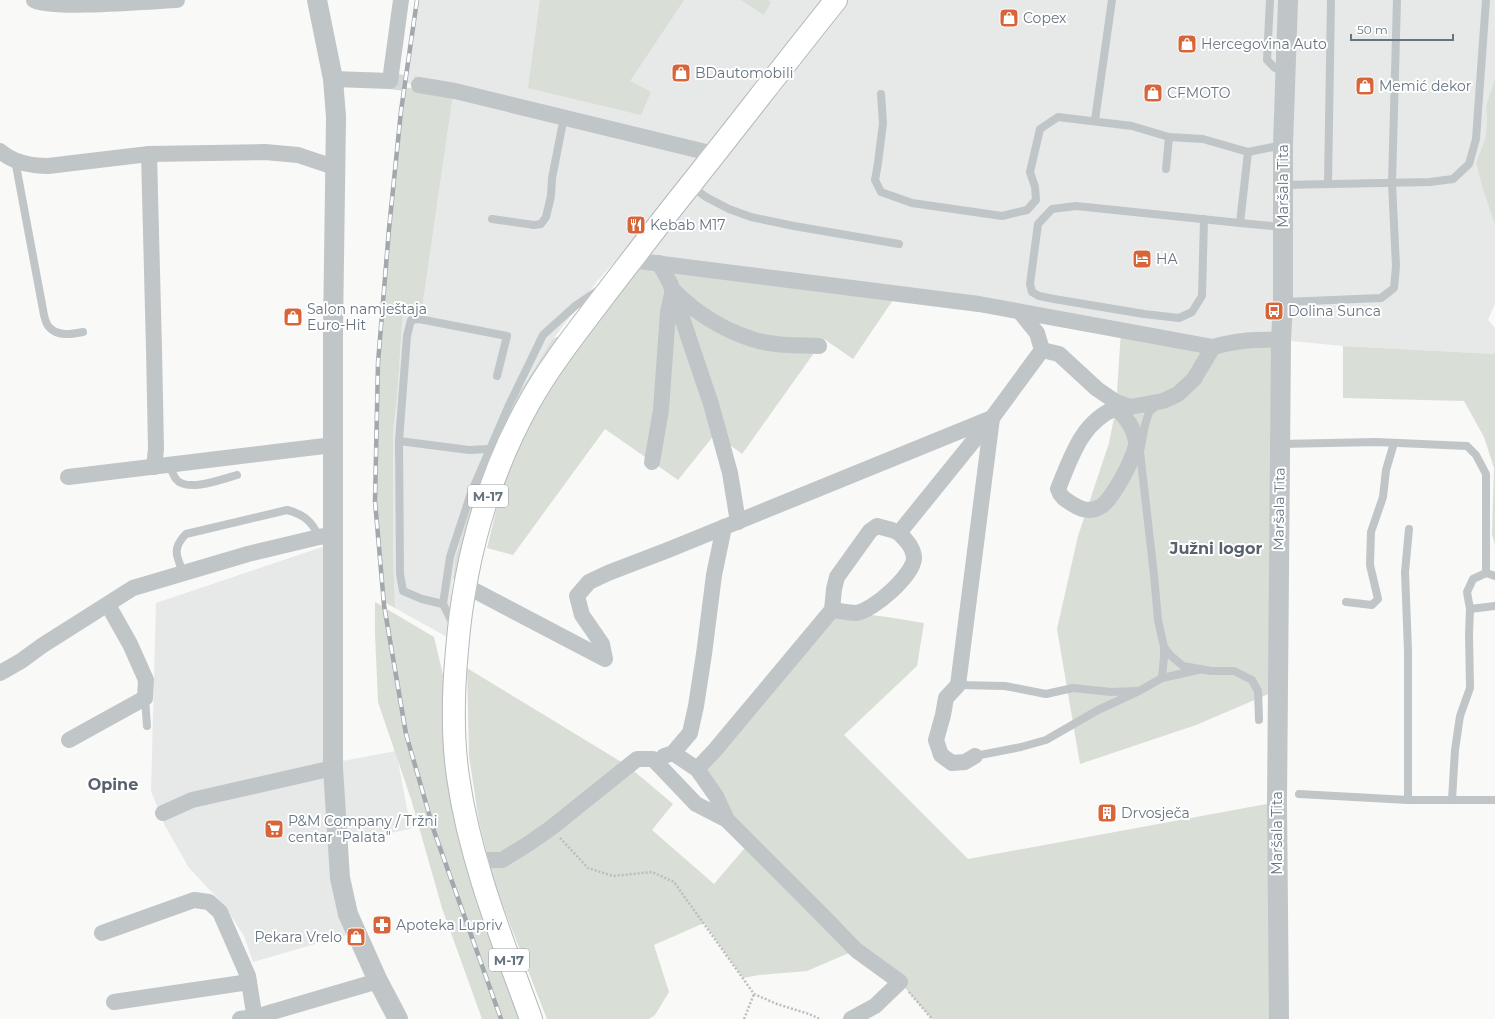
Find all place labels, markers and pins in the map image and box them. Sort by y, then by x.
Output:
shop icon: Copex [998,7,1020,29]
place label: Copex [1023,9,1067,27]
shop icon: Hercegovina Auto [1176,33,1198,55]
place label: Hercegovina Auto [1201,35,1327,53]
shop icon: BDautomobili [670,62,692,84]
place label: BDautomobili [695,64,793,82]
shop icon: Memić dekor [1354,75,1376,97]
place label: Memić dekor [1379,77,1472,95]
shop icon: CFMOTO [1142,82,1164,104]
place label: CFMOTO [1167,84,1231,102]
restaurant icon: Kebab M17 [625,214,647,236]
place label: Kebab M17 [650,216,726,234]
hotel icon: HA [1131,248,1153,270]
place label: HA [1156,250,1178,268]
place label: Salon namještaja Euro-Hit [307,300,427,334]
bus stop icon: Dolina Sunca [1263,300,1285,322]
place label: Dolina Sunca [1288,302,1381,320]
shop icon: Salon namještaja Euro-Hit [282,306,304,328]
building icon: Drvosječa [1096,802,1118,824]
place label: Drvosječa [1121,804,1190,822]
place label: P&M Company / Tržni centar "Palata" [288,812,438,846]
supermarket icon: P&M Company / Tržni centar "Palata" [263,818,285,840]
pharmacy icon: Apoteka Lupriv [371,914,393,936]
place label: Apoteka Lupriv [396,916,503,934]
shop icon: Pekara Vrelo [345,926,367,948]
place label: Pekara Vrelo [254,928,342,946]

